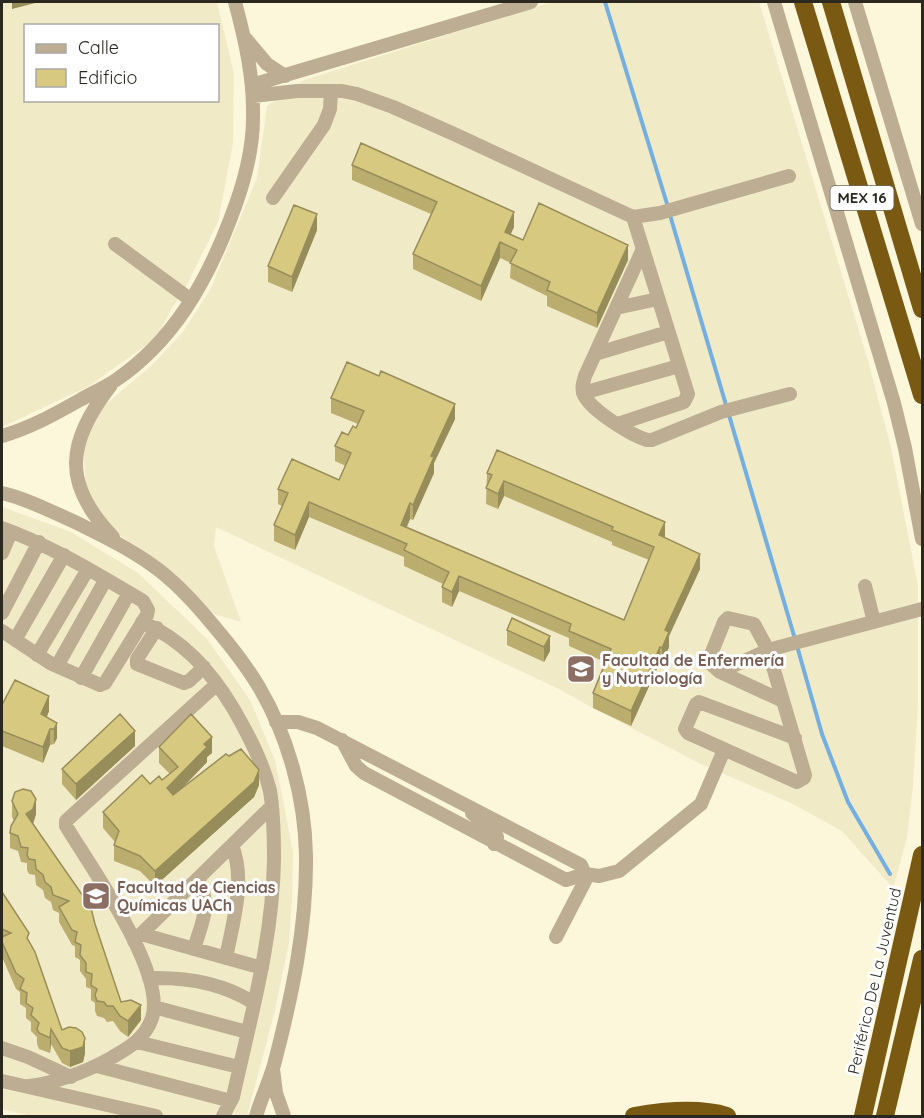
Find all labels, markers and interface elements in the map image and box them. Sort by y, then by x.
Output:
legend [24,24,219,102]
text: Calle [78,36,119,59]
text: Edificio [78,66,137,89]
road number: MEX 16 [830,186,894,210]
place label: Facultad de Enfermería y Nutriología [602,650,784,688]
school or university icon: Facultad de Enfermería y Nutriología [565,653,597,685]
place label: Facultad de Ciencias Químicas UACh [117,877,276,915]
school or university icon: Facultad de Ciencias Químicas UACh [80,880,112,912]
street label: Periférico De La Juventud [843,886,905,1076]

